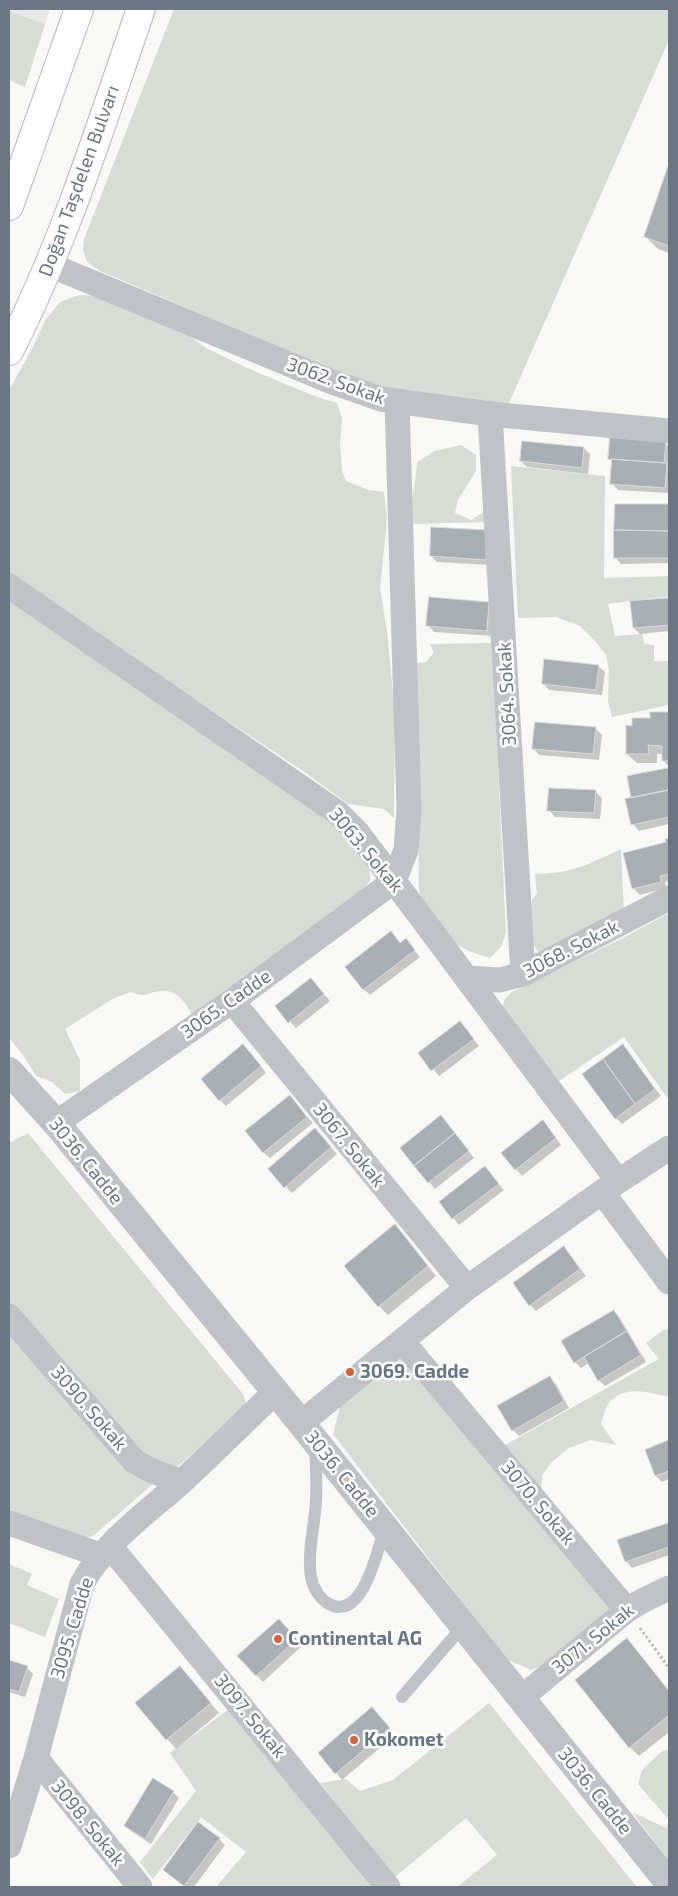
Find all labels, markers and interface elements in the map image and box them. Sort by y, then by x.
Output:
street label: Doğan Taşdelen Bulvarı [34,82,124,280]
street label: 3062. Sokak [284,353,388,409]
street label: 3064. Sokak [493,641,521,747]
street label: 3063. Sokak [324,803,408,897]
street label: 3068. Sokak [519,915,623,983]
street label: 3065. Cadde [176,965,276,1043]
street label: 3067. Sokak [308,1098,390,1192]
street label: 3036. Cadde [44,1113,128,1209]
street label: 3090. Sokak [46,1361,132,1455]
place label: 3069. Cadde [360,1361,469,1383]
marker: 3069. Cadde [344,1366,356,1378]
street label: 3036. Cadde [300,1426,384,1522]
street label: 3070. Sokak [496,1456,580,1550]
street label: 3095. Cadde [46,1575,98,1681]
street label: 3071. Sokak [547,1599,639,1679]
place label: Continental AG [288,1628,422,1650]
marker: Continental AG [272,1633,284,1645]
street label: 3097. Sokak [209,1669,291,1763]
place label: Kokomet [364,1729,444,1751]
marker: Kokomet [348,1734,360,1746]
street label: 3036. Cadde [553,1743,637,1839]
street label: 3098. Sokak [46,1775,130,1871]

